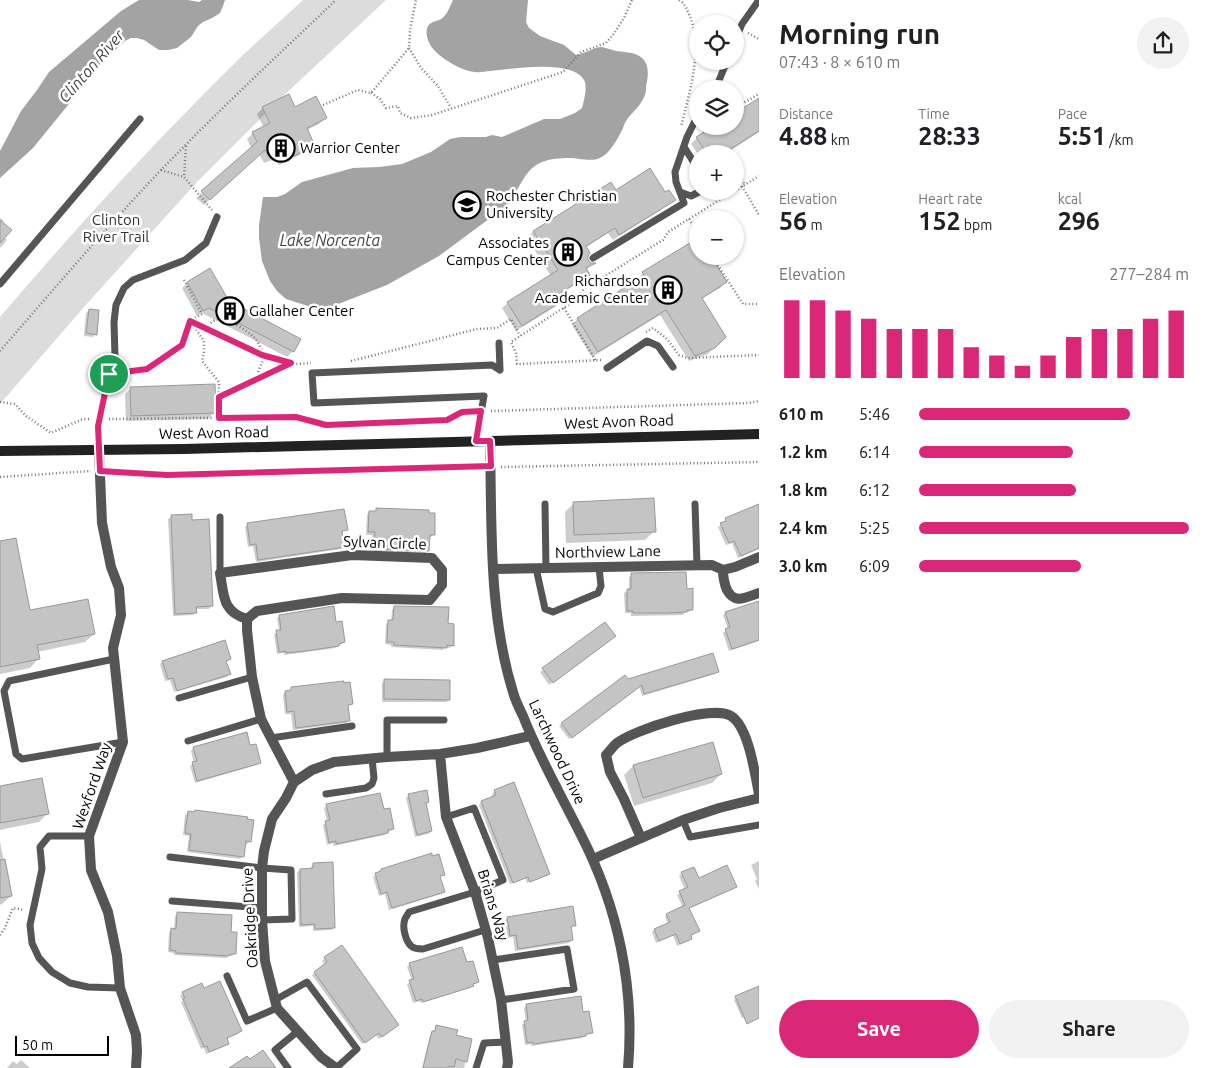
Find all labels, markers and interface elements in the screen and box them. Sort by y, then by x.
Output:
map controls [689,15,744,265]
button: locate [689,15,744,70]
button: share [1137,17,1189,69]
text: Morning run [779,18,940,49]
water label: Clinton River [55,25,128,106]
text: 07:43 · 8 × 610 m [779,53,900,71]
button: layers [689,80,744,135]
text: Distance [779,106,833,122]
text: Time [918,106,950,122]
text: Pace [1058,106,1087,122]
text: 4.88 [779,122,827,150]
text: 28:33 [918,122,981,150]
text: 5:51 [1058,122,1106,150]
text: km [827,132,850,148]
text: /km [1106,132,1134,148]
building icon: Warrior Center [266,133,296,163]
place label: Warrior Center [300,139,400,156]
button: + [689,145,744,200]
place label: Rochester Christian University [486,187,617,221]
school or university icon: Rochester Christian University [452,190,482,220]
text: Elevation [779,191,837,207]
text: Heart rate [918,191,983,207]
text: kcal [1058,191,1082,207]
text: 56 [779,207,807,235]
text: 152 [918,207,961,235]
text: 296 [1058,207,1100,235]
button: − [689,210,744,265]
park label: Clinton River Trail [83,211,149,245]
text: m [807,217,823,233]
text: bpm [961,217,992,233]
water label: Lake Norcenta [280,231,381,249]
place label: Associates Campus Center [446,234,549,268]
building icon: Associates Campus Center [553,237,583,267]
text: Elevation [779,265,846,283]
text: 277–284 m [1109,265,1189,283]
place label: Richardson Academic Center [535,272,649,306]
building icon: Richardson Academic Center [653,275,683,305]
building icon: Gallaher Center [215,296,245,326]
place label: Gallaher Center [249,302,354,319]
pin [88,353,130,395]
icon: arrive [95,360,123,388]
text: 610 m [779,405,824,423]
text: 5:46 [859,405,890,423]
street label: West Avon Road [564,411,674,432]
street label: West Avon Road [159,423,269,442]
text: 1.2 km [779,443,828,461]
text: 6:14 [859,443,890,461]
text: 1.8 km [779,481,828,499]
text: 6:12 [859,481,890,499]
text: 2.4 km [779,519,828,537]
text: 5:25 [859,519,890,537]
street label: Sylvan Circle [343,533,427,552]
street label: Northview Lane [555,542,661,561]
text: 3.0 km [779,557,828,575]
text: 6:09 [859,557,890,575]
street label: Larchwood Drive [526,697,589,807]
street label: Wexford Way [69,740,114,831]
street label: Oakridge Drive [238,867,261,969]
street label: Brians Way [475,867,512,943]
button: Save [779,1000,979,1058]
button: Share [989,1000,1189,1058]
scale bar [15,1033,109,1056]
text: 50 m [22,1037,53,1053]

